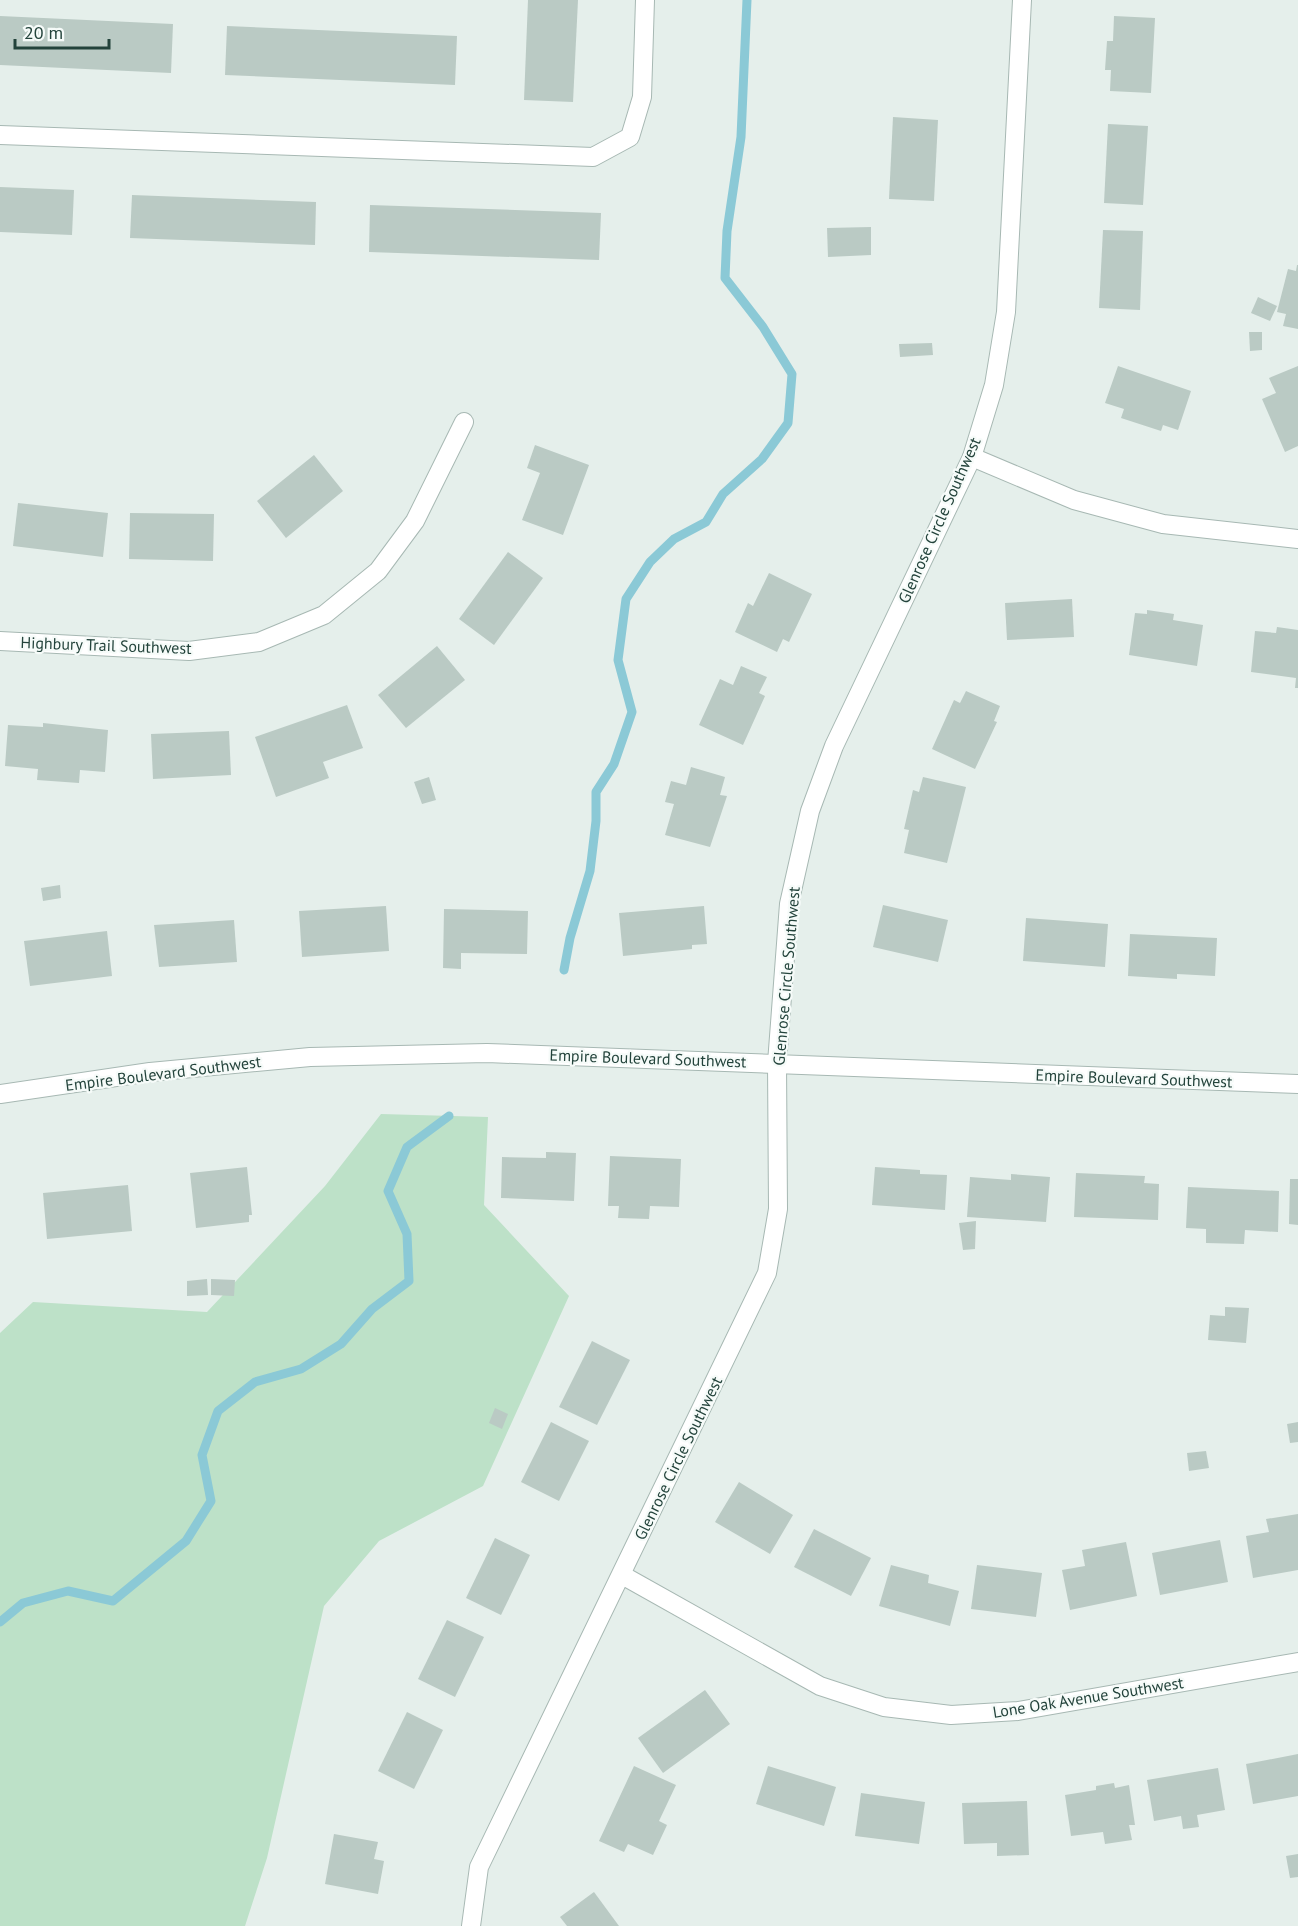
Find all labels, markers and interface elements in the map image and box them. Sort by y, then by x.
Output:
scale bar [15,12,110,50]
text: 20 m [24,21,63,44]
street label: Glenrose Circle Southwest [893,433,985,606]
street label: Highbury Trail Southwest [20,632,193,658]
street label: Glenrose Circle Southwest [768,885,804,1066]
street label: Empire Boulevard Southwest [549,1045,747,1071]
street label: Empire Boulevard Southwest [64,1051,263,1095]
street label: Empire Boulevard Southwest [1035,1065,1233,1091]
street label: Glenrose Circle Southwest [630,1372,727,1543]
street label: Lone Oak Avenue Southwest [991,1672,1185,1722]

